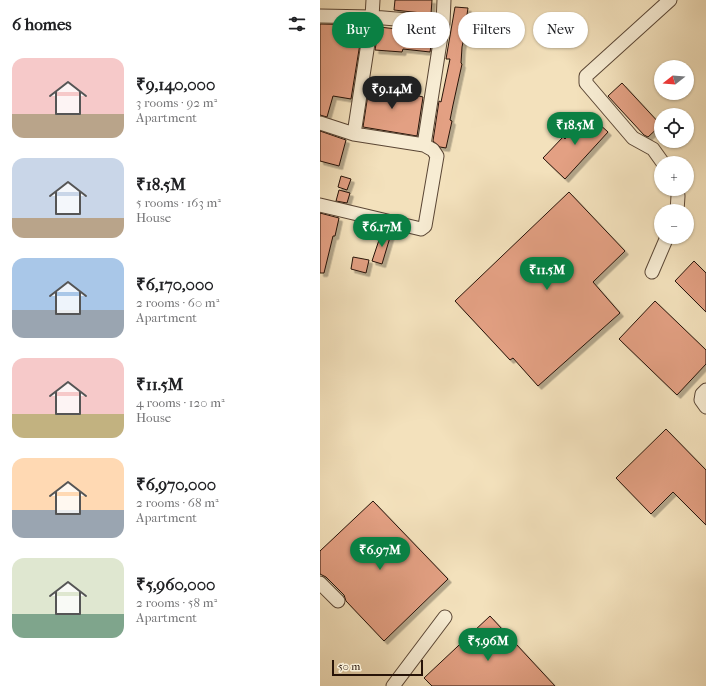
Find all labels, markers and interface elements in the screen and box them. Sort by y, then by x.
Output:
chip: Buy [332,12,384,48]
chip: Rent [392,12,450,48]
chip: Filters [458,12,525,48]
chip: New [533,12,588,48]
icon: filters [286,13,308,35]
text: 6 homes [12,14,72,34]
north arrow [654,60,694,100]
map controls [654,60,694,244]
icon: home [44,74,92,122]
text: ₹9,140,000 [136,74,215,94]
pin: ₹9.14M [359,76,425,110]
text: ₹9.14M [372,81,412,96]
text: 3 rooms · 92 m² [136,95,217,110]
button: locate [654,108,694,148]
text: Apartment [136,110,197,125]
pin: ₹18.5M [542,112,608,146]
text: ₹18.5M [556,117,594,132]
button: + [654,156,694,196]
icon: home [44,174,92,222]
text: ₹18.5M [136,174,186,194]
text: 5 rooms · 163 m² [136,195,221,210]
button: − [654,204,694,244]
text: House [136,210,171,225]
pin: ₹6.17M [349,214,415,248]
text: ₹6.17M [362,219,402,234]
pin: ₹11.5M [514,257,580,291]
text: ₹11.5M [529,262,565,277]
icon: home [44,274,92,322]
text: ₹6,170,000 [136,274,214,294]
text: 2 rooms · 60 m² [136,295,219,310]
text: Apartment [136,310,197,325]
icon: home [44,374,92,422]
text: ₹11.5M [136,374,183,394]
text: 4 rooms · 120 m² [136,395,225,410]
text: House [136,410,171,425]
icon: home [44,474,92,522]
text: ₹6,970,000 [136,474,216,494]
text: 2 rooms · 68 m² [136,495,219,510]
text: Apartment [136,510,197,525]
pin: ₹6.97M [347,537,413,571]
text: ₹6.97M [359,542,401,557]
icon: home [44,574,92,622]
text: ₹5,960,000 [136,574,215,594]
text: 2 rooms · 58 m² [136,595,217,610]
text: Apartment [136,610,197,625]
pin: ₹5.96M [455,628,521,662]
text: ₹5.96M [467,633,509,648]
scale bar [332,658,423,677]
text: 50 m [338,660,360,673]

